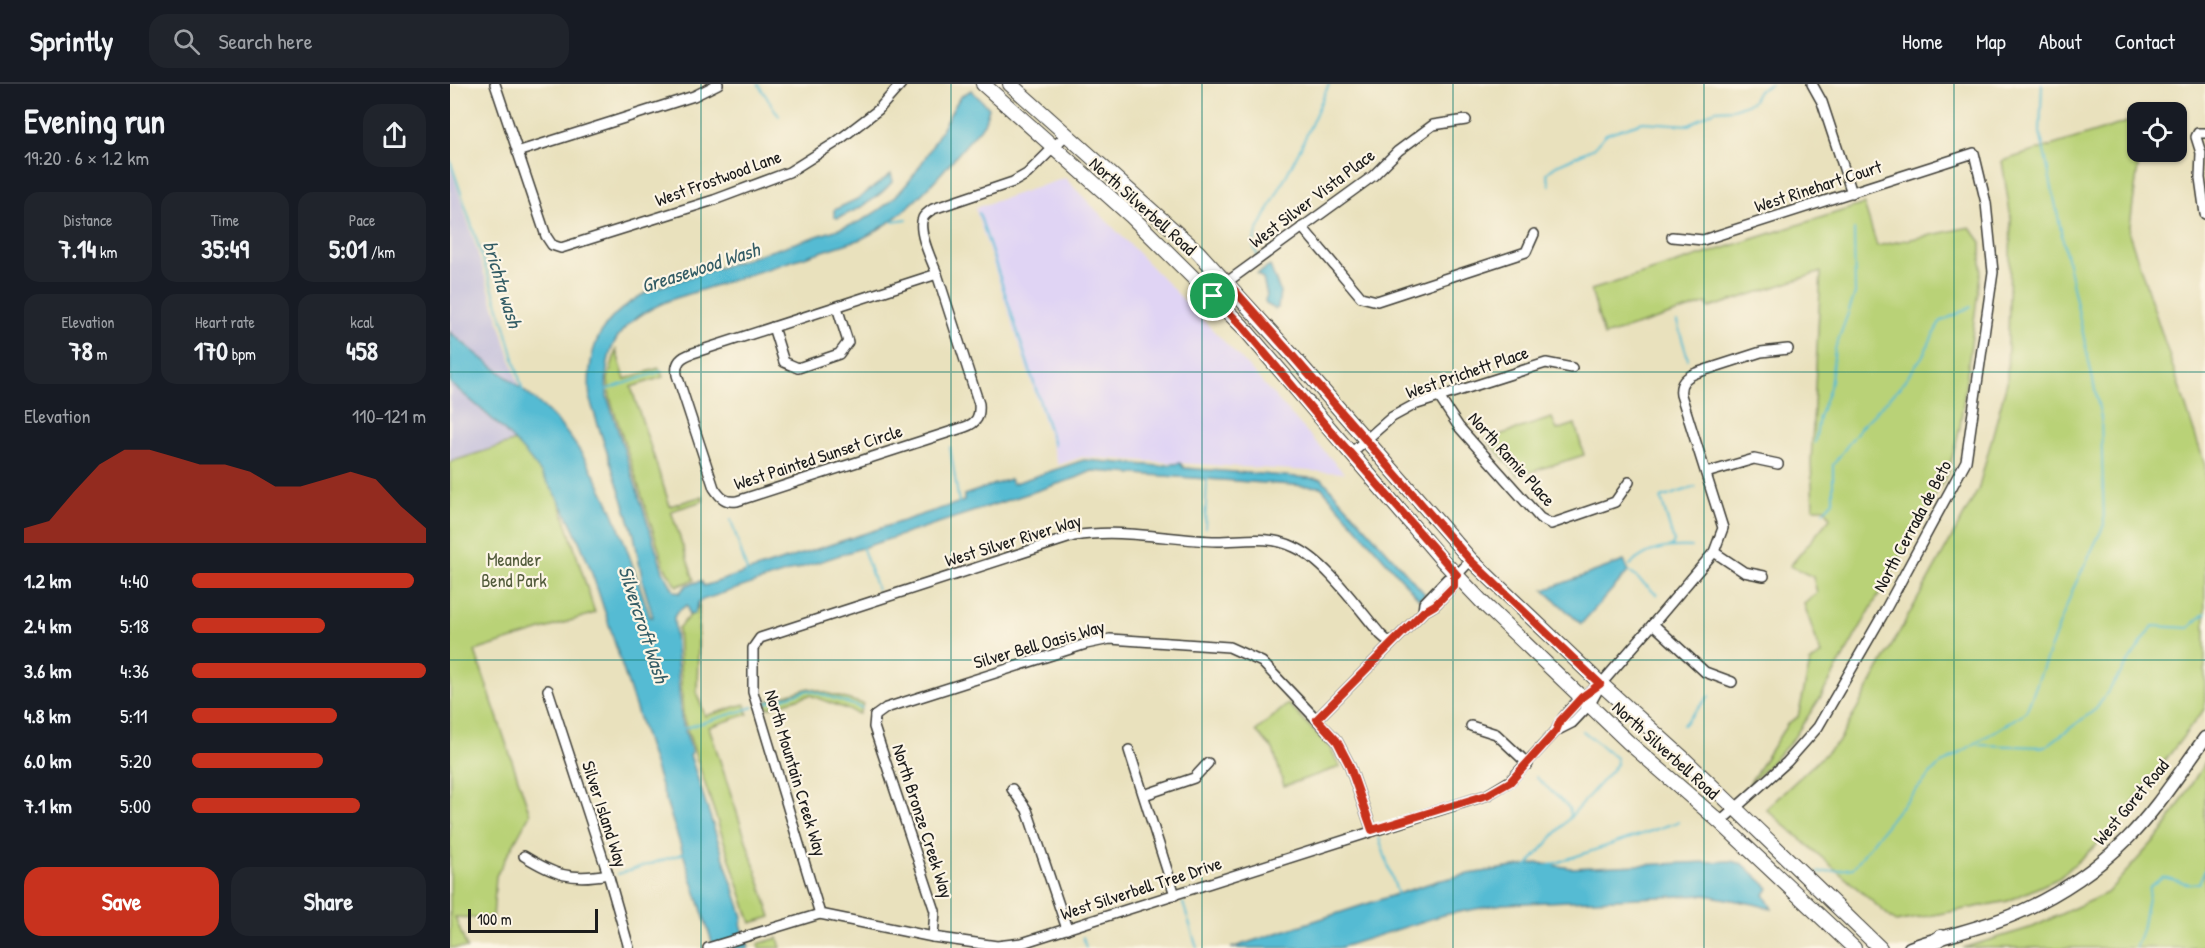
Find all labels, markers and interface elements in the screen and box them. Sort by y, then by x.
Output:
search box [149,14,569,68]
text: Sprintly [30,22,113,60]
icon: search [170,25,203,58]
text: Search here [218,26,312,56]
text: Home [1902,27,1943,56]
text: Map [1976,27,2006,56]
text: About [2039,27,2082,56]
text: Contact [2115,27,2175,56]
text: Evening run [24,99,165,143]
map controls [2127,102,2187,162]
button: locate [2127,102,2187,162]
button: share [363,104,426,167]
street label: West Silver Vista Place [1244,143,1380,253]
text: 19:20 · 6 × 1.2 km [24,144,149,171]
street label: West Frostwood Lane [651,144,785,212]
street label: North Silverbell Road [1084,151,1202,261]
street label: West Rinehart Court [1751,153,1886,218]
text: Distance [64,209,112,231]
text: Time [211,209,239,231]
text: Pace [349,209,375,231]
text: 7.14 [59,231,96,266]
text: 35:49 [201,231,249,266]
text: 5:01 [329,231,367,266]
water label: Greasewood Wash [637,235,764,299]
water label: brichta wash [477,237,529,332]
text: km [96,241,117,263]
text: /km [367,241,395,263]
pin [1187,270,1238,321]
icon: arrive [1196,279,1229,312]
text: Elevation [61,311,115,333]
text: Heart rate [195,311,255,333]
text: kcal [350,311,374,333]
text: 78 [69,333,93,368]
text: 170 [194,333,228,368]
text: 458 [346,333,378,368]
street label: West Prichett Place [1402,339,1532,405]
text: m [93,343,107,365]
text: bpm [228,343,256,365]
text: Elevation [24,402,90,429]
text: 110–121 m [352,402,426,429]
street label: North Ramie Place [1463,406,1561,512]
street label: West Painted Sunset Circle [731,418,905,496]
street label: North Cerrada de Beto [1867,456,1957,596]
street label: West Silver River Way [942,507,1085,573]
park label: Meander Bend Park [481,547,547,593]
water label: Silvercroft Wash [612,562,676,687]
text: 1.2 km [24,567,71,594]
text: 4:40 [120,567,149,594]
text: 2.4 km [24,612,72,639]
text: 5:18 [120,612,149,639]
street label: Silver Bell Oasis Way [970,613,1108,675]
text: 3.6 km [24,657,72,684]
text: 4:36 [120,657,149,684]
street label: North Mountain Creek Way [759,687,833,860]
street label: North Silverbell Road [1607,695,1725,805]
text: 4.8 km [24,702,71,729]
text: 5:11 [120,702,148,729]
street label: North Bronze Creek Way [886,741,960,902]
text: 6.0 km [24,747,72,774]
text: 5:20 [120,747,151,774]
street label: West Goret Road [2088,754,2174,850]
street label: Silver Island Way [576,758,634,871]
text: 7.1 km [24,792,72,819]
text: 5:00 [120,792,151,819]
street label: West Silverbell Tree Drive [1057,850,1225,926]
button: Save [24,867,219,936]
button: Share [231,867,426,936]
scale bar [468,906,598,934]
text: 100 m [477,908,512,930]

